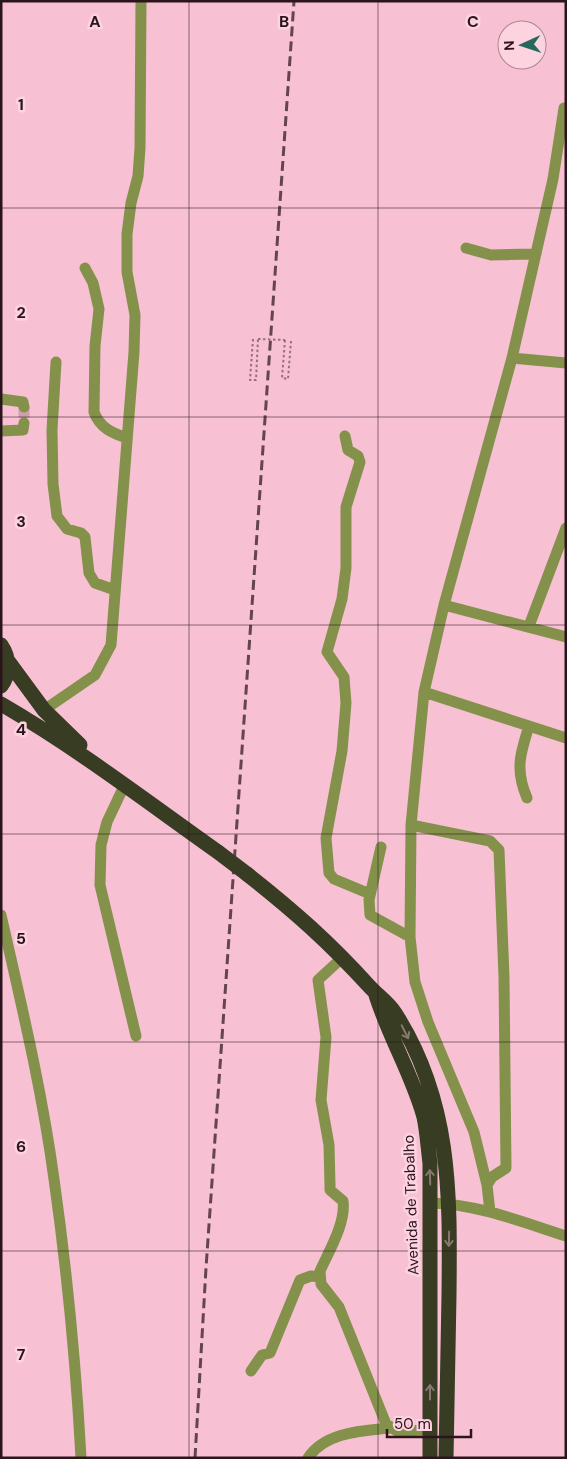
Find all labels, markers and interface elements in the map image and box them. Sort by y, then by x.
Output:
text: A [89,11,101,32]
text: B [279,11,289,32]
text: C [467,11,479,32]
north arrow [497,20,547,70]
text: N [500,40,518,51]
text: 1 [18,94,24,115]
text: 2 [16,302,26,323]
text: 3 [16,511,26,532]
text: 4 [16,719,26,740]
text: 5 [16,928,26,949]
one-way arrow [401,1024,410,1039]
street label: Avenida de Trabalho [399,1134,423,1276]
text: 6 [16,1136,26,1157]
one-way arrow [425,1169,435,1185]
one-way arrow [444,1230,454,1247]
text: 7 [17,1344,26,1365]
one-way arrow [425,1384,435,1400]
scale bar [387,1406,471,1438]
text: 50 m [394,1414,431,1434]

